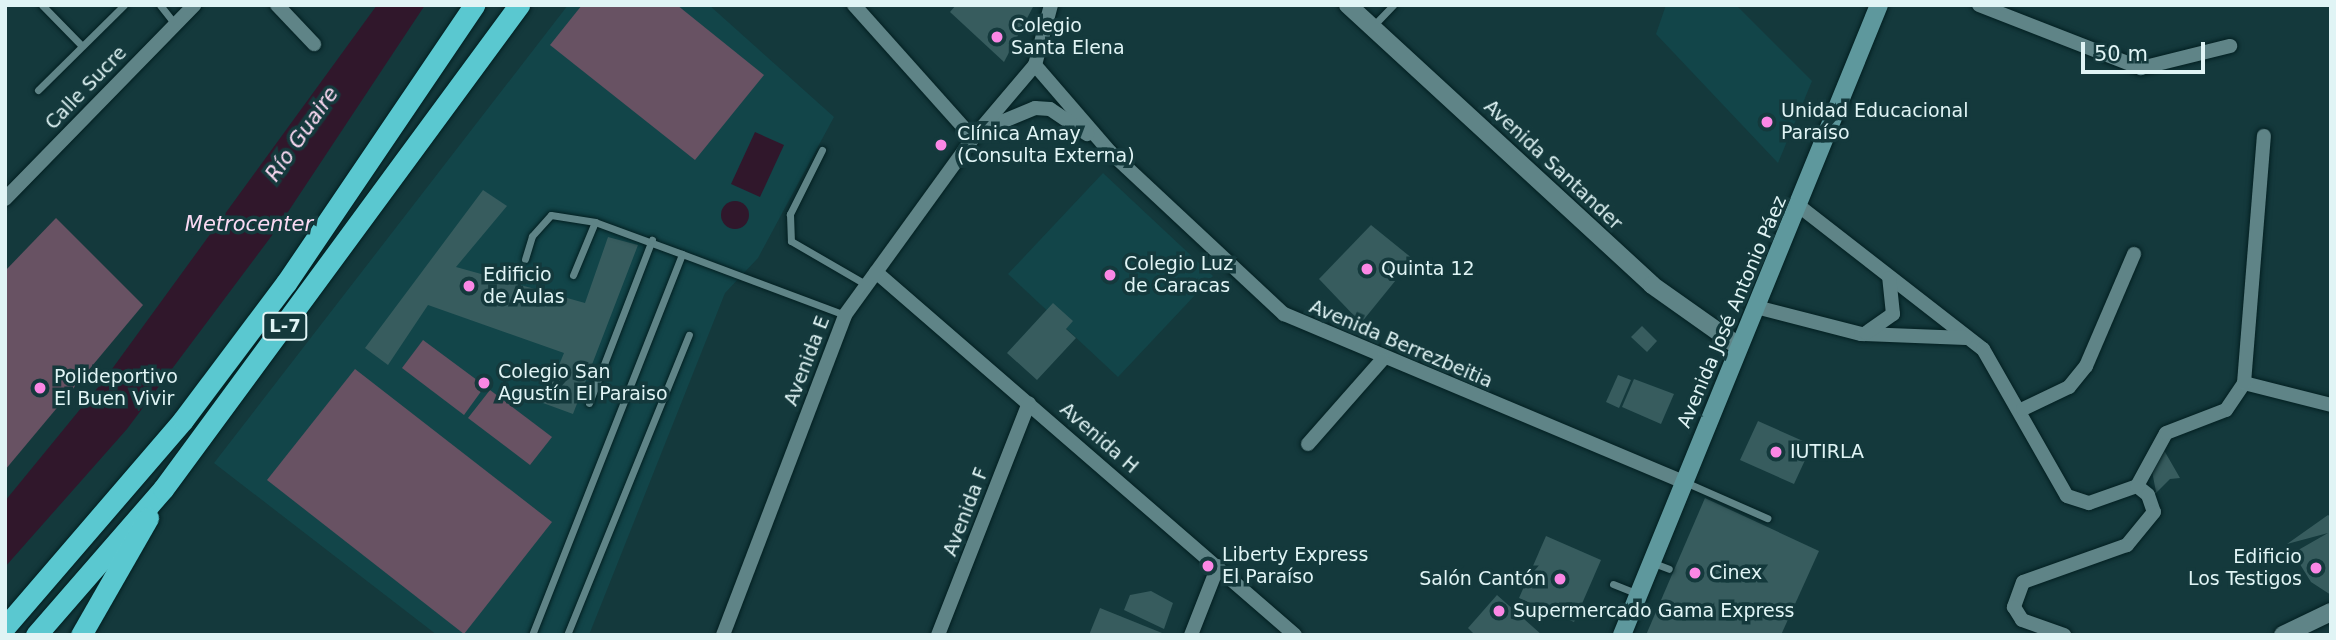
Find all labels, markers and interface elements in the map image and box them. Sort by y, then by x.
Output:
place label: Colegio Santa Elena [1011,15,1125,59]
scale bar [2084,28,2208,72]
marker: Colegio Santa Elena [989,29,1005,45]
street label: Calle Sucre [41,42,131,134]
text: 50 m [2094,42,2148,66]
water label: Río Guaire [260,82,344,186]
street label: Avenida Santander [1479,95,1627,235]
place label: Unidad Educacional Paraíso [1781,100,1969,144]
marker: Unidad Educacional Paraíso [1759,114,1775,130]
place label: Clínica Amay (Consulta Externa) [957,123,1135,167]
marker: Clínica Amay (Consulta Externa) [931,135,951,155]
street label: Avenida José Antonio Páez [1673,193,1791,431]
water label: Metrocenter [185,211,313,237]
place label: Colegio Luz de Caracas [1124,253,1233,297]
place label: Quinta 12 [1381,258,1475,280]
marker: Quinta 12 [1359,261,1375,277]
place label: Edificio de Aulas [483,264,565,308]
marker: Colegio Luz de Caracas [1102,267,1118,283]
marker: Edificio de Aulas [461,278,477,294]
street label: Avenida Berrezbeitia [1306,295,1496,393]
road number: L-7 [262,312,308,340]
street label: Avenida E [780,313,834,409]
place label: Colegio San Agustín El Paraiso [498,361,668,405]
place label: Polideportivo El Buen Vivir [54,366,178,410]
marker: Colegio San Agustín El Paraiso [476,375,492,391]
marker: Polideportivo El Buen Vivir [32,380,48,396]
street label: Avenida H [1055,398,1143,478]
place label: IUTIRLA [1790,441,1864,463]
marker: IUTIRLA [1768,444,1784,460]
street label: Avenida F [939,465,993,559]
place label: Liberty Express El Paraíso [1222,544,1368,588]
place label: Edificio Los Testigos [2188,546,2302,590]
marker: Liberty Express El Paraíso [1200,558,1216,574]
marker: Edificio Los Testigos [2308,560,2324,576]
place label: Cinex [1709,562,1762,584]
marker: Cinex [1687,565,1703,581]
place label: Salón Cantón [1419,568,1546,590]
marker: Salón Cantón [1552,571,1568,587]
place label: Supermercado Gama Express [1513,600,1794,622]
marker: Supermercado Gama Express [1491,603,1507,619]

